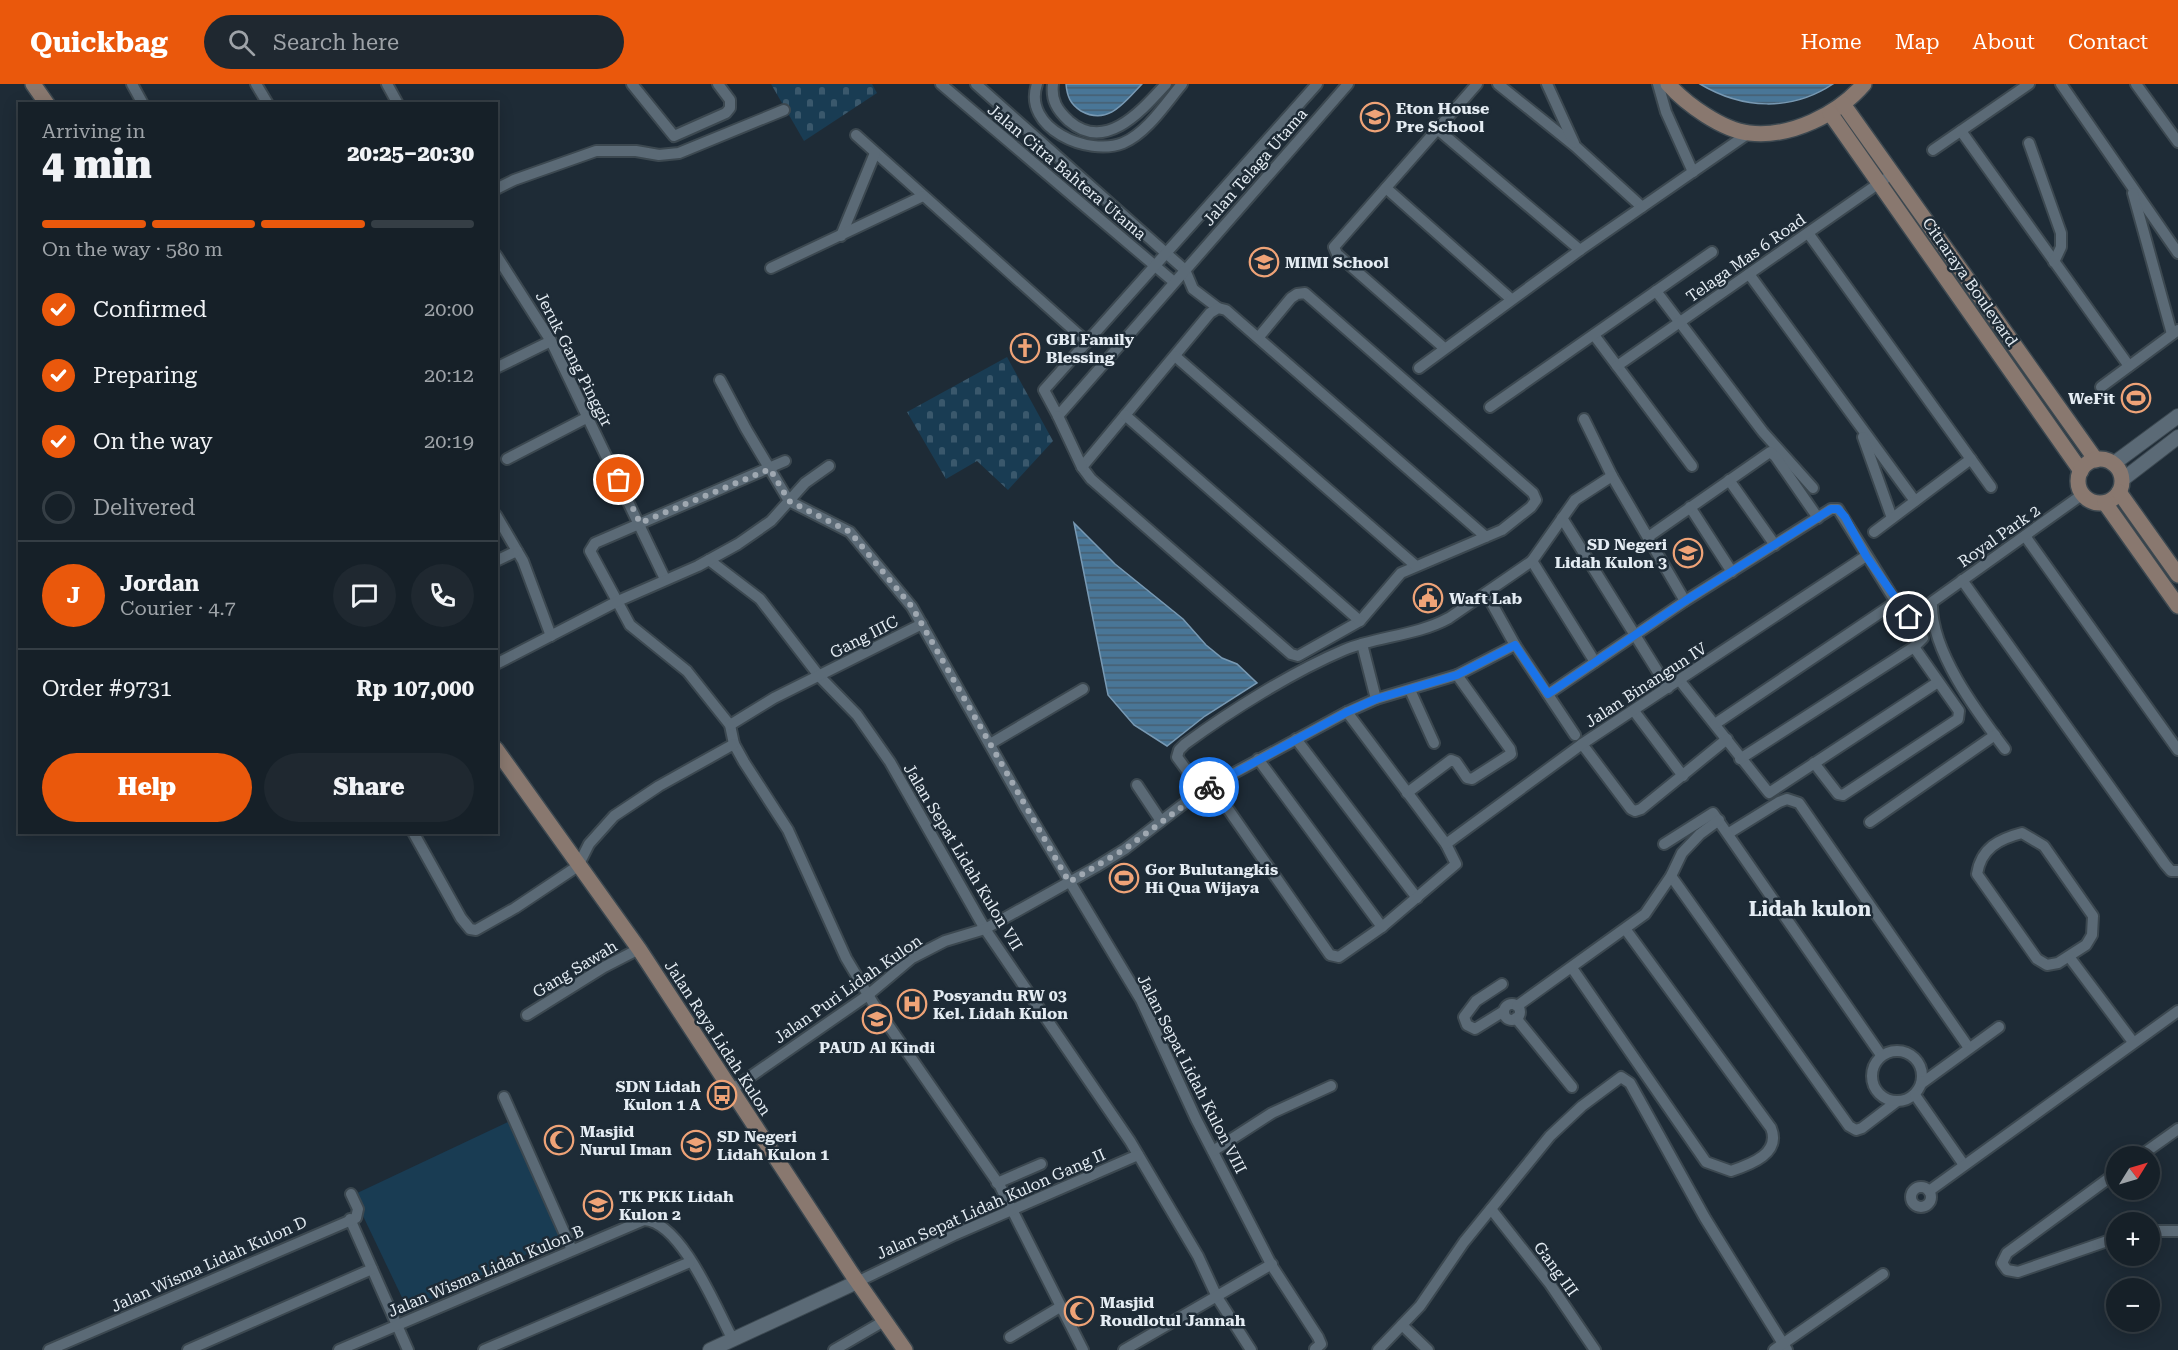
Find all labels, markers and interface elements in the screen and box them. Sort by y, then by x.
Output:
search box [204,15,624,69]
text: Quickbag [30,26,168,59]
icon: search [225,26,258,59]
text: Search here [273,30,399,55]
text: Home [1801,30,1862,54]
text: Map [1895,30,1940,54]
text: About [1973,30,2035,54]
text: Contact [2068,30,2148,54]
place label: Eton House Pre School [1396,99,1490,136]
street label: Jalan Citra Bahtera Utama [984,100,1150,244]
school or university icon: Eton House Pre School [1359,101,1391,133]
street label: Jalan Telaga Utama [1199,104,1311,230]
text: Arriving in [42,119,145,143]
text: 20:25–20:30 [347,141,474,166]
text: 4 min [42,142,152,188]
street label: Telaga Mas 6 Road [1683,210,1809,306]
street label: Citraraya Boulevard [1918,214,2022,350]
text: On the way · 580 m [42,237,223,261]
school or university icon: MIMI School [1248,246,1280,278]
place label: MIMI School [1285,253,1390,272]
street label: Jeruk Gang Pinggir [532,288,616,430]
icon: check [42,293,75,326]
text: Confirmed [93,297,207,322]
text: 20:00 [424,297,474,321]
place label: GBI Family Blessing [1046,330,1135,367]
church icon: GBI Family Blessing [1009,332,1041,364]
icon: check [42,359,75,392]
text: Preparing [93,363,197,388]
text: 20:12 [424,363,474,387]
sports icon: WeFit [2120,382,2152,414]
place label: WeFit [2068,389,2115,408]
icon: check [42,425,75,458]
text: On the way [93,429,213,454]
text: 20:19 [424,429,474,453]
pin [593,454,644,505]
icon: bag [602,463,635,496]
text: Delivered [93,495,195,520]
street label: Royal Park 2 [1954,501,2044,571]
place label: SD Negeri Lidah Kulon 3 [1555,535,1668,572]
school or university icon: SD Negeri Lidah Kulon 3 [1672,537,1704,569]
button: chat [333,564,396,627]
button: phone [411,564,474,627]
text: Jordan [120,571,199,596]
public building icon: Waft Lab [1412,582,1444,614]
text: J [67,583,80,608]
place label: Waft Lab [1449,589,1523,608]
pin [1883,591,1934,642]
text: Courier · 4.7 [120,596,236,620]
icon: home [1892,600,1925,633]
street label: Gang IIIC [827,612,901,662]
street label: Jalan Binangun IV [1582,638,1711,731]
text: Order #9731 [42,676,172,701]
text: Rp 107,000 [356,676,474,701]
button: Help [42,753,252,822]
button: Share [264,753,474,822]
courier [1179,757,1239,817]
street label: Jalan Sepat Lidah Kulon VII [900,760,1026,954]
icon: bike [1193,771,1226,804]
place label: Gor Bulutangkis Hi Qua Wijaya [1145,860,1278,897]
sports icon: Gor Bulutangkis Hi Qua Wijaya [1108,862,1140,894]
district label: Lidah kulon [1749,897,1872,921]
street label: Jalan Puri Lidah Kulon [770,931,926,1047]
street label: Gang Sawah [529,936,621,1002]
street label: Jalan Raya Lidah Kulon [661,957,775,1119]
street label: Jalan Sepat Lidah Kulon VIII [1133,971,1251,1177]
place label: Posyandu RW 03 Kel. Lidah Kulon [933,986,1068,1023]
hospital icon: Posyandu RW 03 Kel. Lidah Kulon [896,988,928,1020]
school or university icon: PAUD Al Kindi [861,1003,893,1035]
place label: PAUD Al Kindi [819,1038,936,1057]
place label: SDN Lidah Kulon 1 A [615,1077,701,1114]
bus stop icon: SDN Lidah Kulon 1 A [706,1079,738,1111]
place label: Masjid Nurul Iman [580,1122,672,1159]
mosque icon: Masjid Nurul Iman [543,1124,575,1156]
place label: SD Negeri Lidah Kulon 1 [717,1127,829,1164]
school or university icon: SD Negeri Lidah Kulon 1 [680,1129,712,1161]
street label: Jalan Sepat Lidah Kulon Gang II [874,1145,1108,1263]
north arrow [2106,1146,2160,1200]
map controls [2106,1146,2160,1332]
place label: TK PKK Lidah Kulon 2 [619,1187,734,1224]
school or university icon: TK PKK Lidah Kulon 2 [582,1189,614,1221]
street label: Jalan Wisma Lidah Kulon D [108,1212,310,1316]
button: + [2106,1212,2160,1266]
street label: Jalan Wisma Lidah Kulon B [385,1221,587,1321]
street label: Gang III [1530,1238,1582,1300]
button: − [2106,1278,2160,1332]
place label: Masjid Roudlotul Jannah [1100,1293,1246,1330]
mosque icon: Masjid Roudlotul Jannah [1063,1295,1095,1327]

